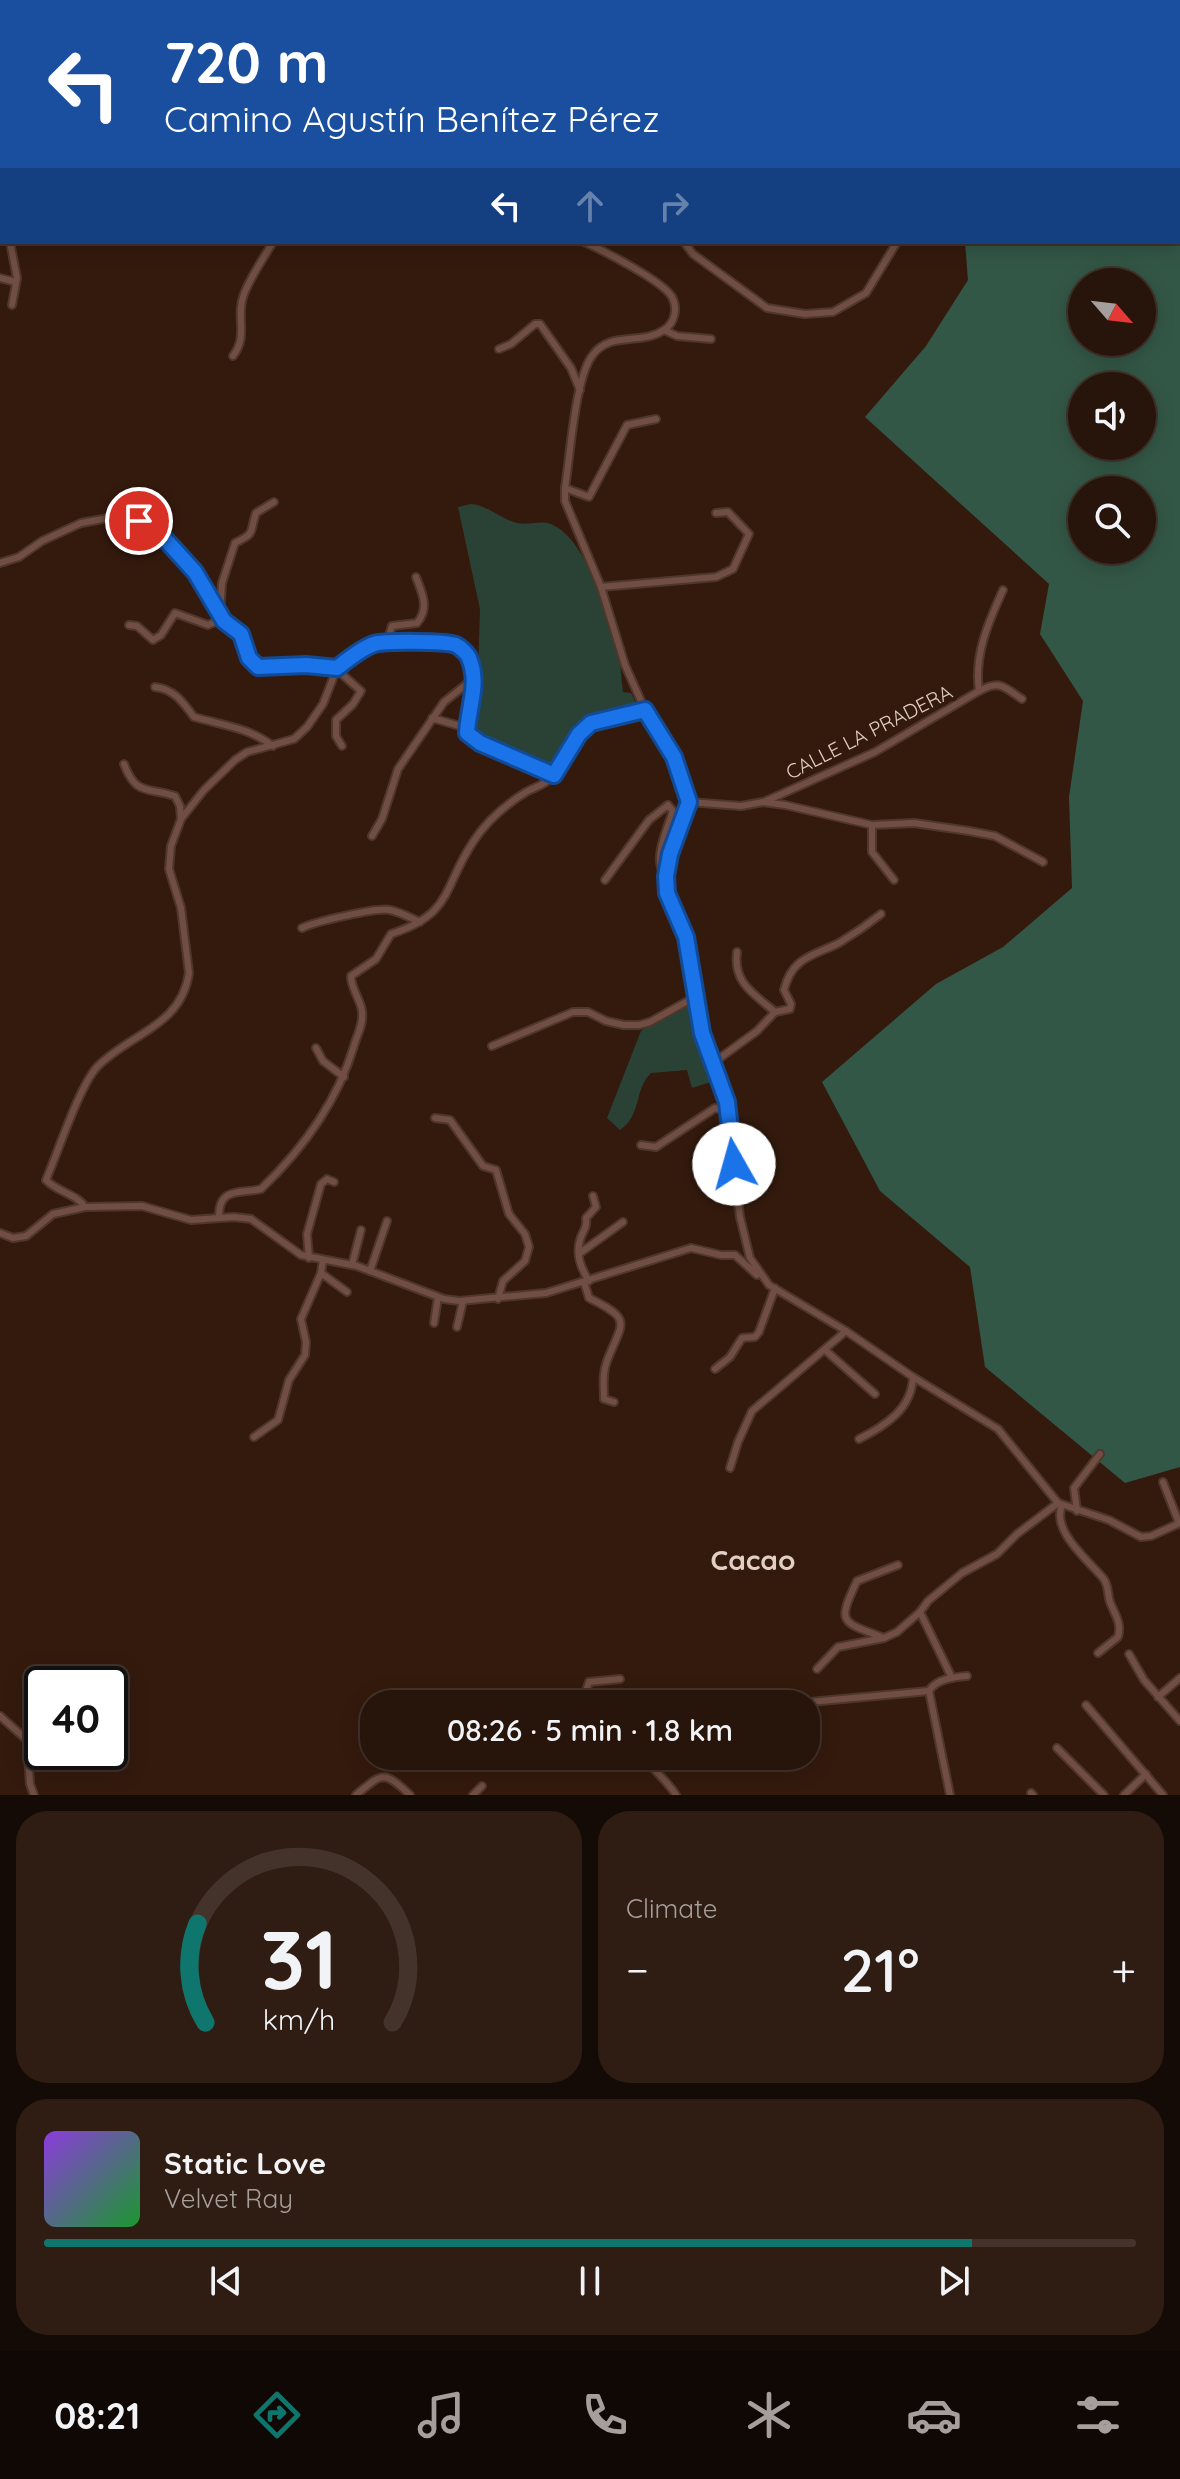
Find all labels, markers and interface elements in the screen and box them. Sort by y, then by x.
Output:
text: 720 m [164,27,328,97]
icon: left [32,32,136,136]
text: Camino Agustín Benítez Pérez [164,96,659,141]
icon: left [484,184,528,228]
icon: ahead [568,184,612,228]
icon: right [652,184,696,228]
north arrow [1068,268,1156,356]
map controls [1068,268,1156,564]
button: sound [1068,372,1156,460]
button: search [1068,476,1156,564]
pin [105,487,173,555]
icon: arrive [117,499,161,543]
street label: CALLE LA PRADERA [781,679,956,784]
position arrow [692,1122,776,1206]
district label: Cacao [711,1542,795,1577]
speed limit sign: 40 [24,1666,128,1770]
text: 08:26 · 5 min · 1.8 km [447,1711,733,1749]
text: Climate [626,1892,717,1925]
text: 31 [260,1906,338,2010]
text: 21° [840,1932,920,2007]
text: − [626,1942,649,1997]
text: + [1111,1942,1136,1997]
text: km/h [263,2001,335,2037]
text: Static Love [164,2144,326,2182]
text: Velvet Ray [164,2182,293,2215]
icon: previous [204,2259,248,2303]
icon: pause [568,2259,612,2303]
icon: next [932,2259,976,2303]
icon: directions [249,2387,305,2443]
icon: music [413,2387,469,2443]
icon: phone [577,2387,633,2443]
icon: climate [741,2387,797,2443]
icon: car [906,2387,962,2443]
icon: filters [1070,2387,1126,2443]
text: 08:21 [54,2393,140,2438]

